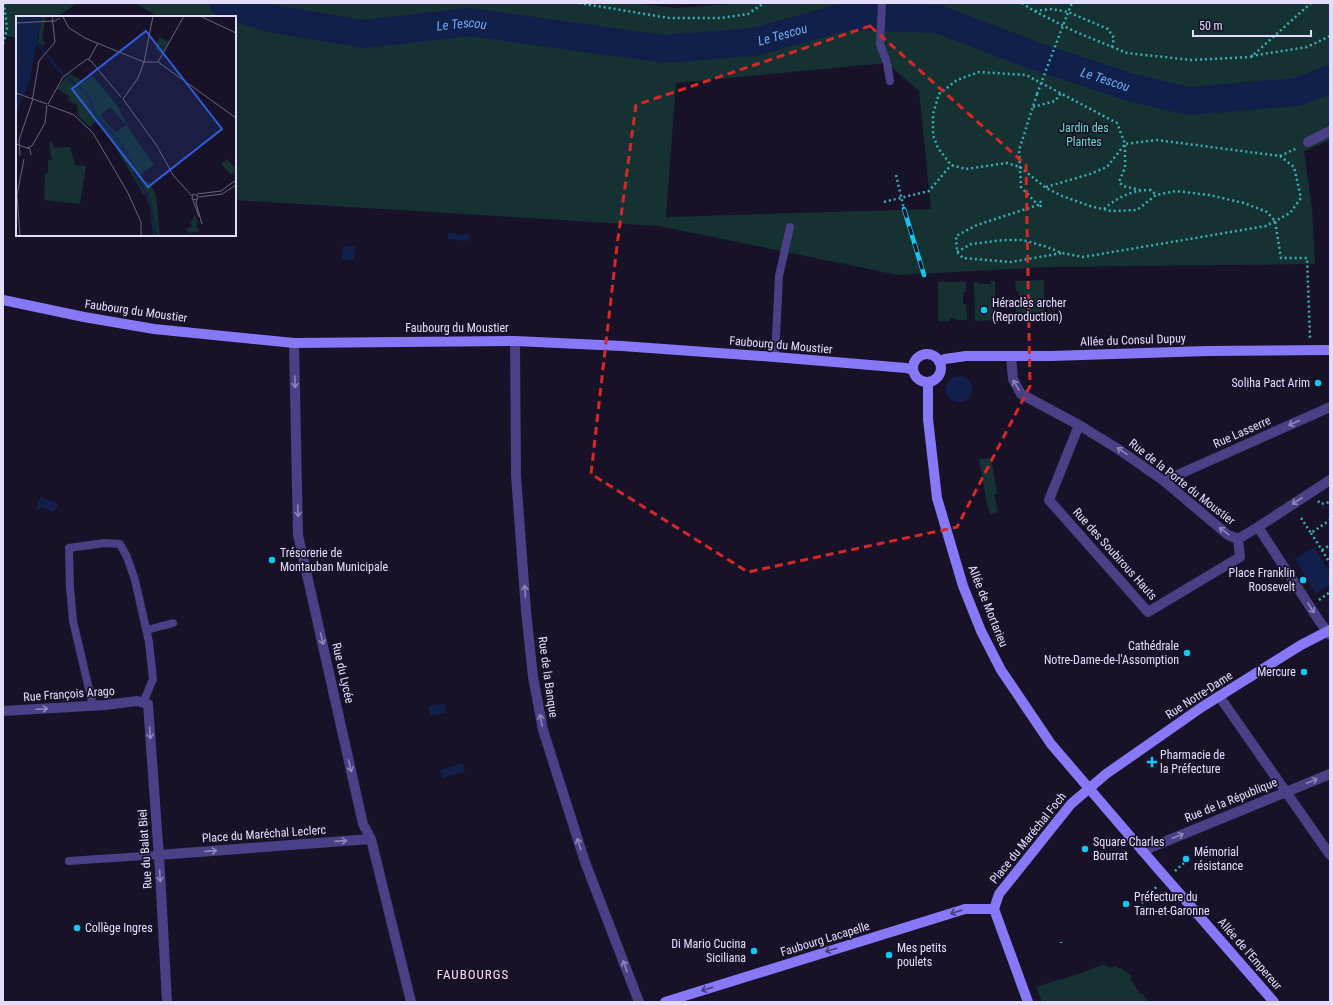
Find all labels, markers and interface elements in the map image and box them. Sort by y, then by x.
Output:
scale bar [1193,12,1311,38]
water label: Le Tescou [436,14,488,33]
inset map [16,16,236,236]
text: 50 m [1199,19,1223,33]
water label: Le Tescou [756,20,809,48]
water label: Le Tescou [1079,64,1132,94]
park label: Jardin des Plantes [1059,121,1109,149]
place label: Héraclès archer (Reproduction) [992,296,1067,324]
street label: Faubourg du Moustier [84,297,189,325]
marker: Héraclès archer (Reproduction) [979,305,989,315]
street label: Faubourg du Moustier [405,321,509,335]
street label: Allée du Consul Dupuy [1080,331,1186,349]
street label: Faubourg du Moustier [729,334,834,357]
one-way arrow [291,375,299,388]
place label: Soliha Pact Arim [1231,376,1310,390]
marker: Soliha Pact Arim [1313,378,1323,388]
one-way arrow [1012,379,1020,391]
street label: Rue Lasserre [1211,413,1273,451]
one-way arrow [1289,420,1301,427]
street label: Rue de la Porte du Moustier [1126,436,1238,528]
one-way arrow [1116,447,1127,455]
one-way arrow [1291,498,1303,506]
one-way arrow [294,504,302,517]
street label: Rue des Soubirous Hauts [1070,505,1160,603]
one-way arrow [1219,527,1230,535]
place label: Trésorerie de Montauban Municipale [280,546,388,574]
marker: Trésorerie de Montauban Municipale [267,555,277,565]
street label: Allée de Mortarieu [965,563,1011,649]
place label: Place Franklin Roosevelt [1229,566,1295,594]
marker: Place Franklin Roosevelt [1298,575,1308,585]
one-way arrow [521,585,528,598]
one-way arrow [1307,602,1315,613]
one-way arrow [318,632,326,645]
street label: Rue de la Banque [535,636,561,719]
place label: Cathédrale Notre-Dame-de-l'Assomption [1044,639,1179,667]
street label: Rue du Lycée [329,641,357,705]
marker: Cathédrale Notre-Dame-de-l'Assomption [1182,648,1192,658]
place label: Mercure [1257,665,1296,679]
marker: Mercure [1299,667,1309,677]
street label: Rue Notre-Dame [1163,668,1235,722]
street label: Rue François Arago [23,684,115,704]
one-way arrow [35,705,48,712]
one-way arrow [537,714,545,727]
one-way arrow [146,726,153,739]
place label: Pharmacie de la Préfecture [1160,748,1225,776]
marker: Pharmacie de la Préfecture [1147,757,1157,767]
one-way arrow [347,759,355,772]
street label: Rue de la République [1183,775,1280,825]
one-way arrow [1305,777,1317,785]
street label: Place du Maréchal Foch [987,789,1069,886]
street label: Rue du Balat Biel [135,809,155,889]
street label: Place du Maréchal Leclerc [201,823,327,845]
one-way arrow [1172,832,1184,839]
place label: Square Charles Bourrat [1093,835,1165,863]
one-way arrow [334,838,347,845]
one-way arrow [575,838,582,851]
marker: Square Charles Bourrat [1080,844,1090,854]
place label: Mémorial résistance [1194,845,1244,873]
one-way arrow [204,848,217,855]
marker: Mémorial résistance [1181,854,1191,864]
one-way arrow [156,869,163,882]
place label: Préfecture du Tarn-et-Garonne [1134,890,1210,918]
marker: Préfecture du Tarn-et-Garonne [1121,899,1131,909]
one-way arrow [949,909,962,916]
street label: Allée de l'Empereur [1215,915,1285,993]
street label: Faubourg Lacapelle [779,919,872,959]
place label: Collège Ingres [85,921,153,935]
marker: Collège Ingres [72,923,82,933]
place label: Di Mario Cucina Siciliana [671,937,746,965]
place label: Mes petits poulets [897,941,947,969]
marker: Di Mario Cucina Siciliana [749,946,759,956]
one-way arrow [825,947,838,954]
marker: Mes petits poulets [884,950,894,960]
one-way arrow [620,960,628,972]
district label: FAUBOURGS [437,967,509,982]
one-way arrow [701,986,714,993]

